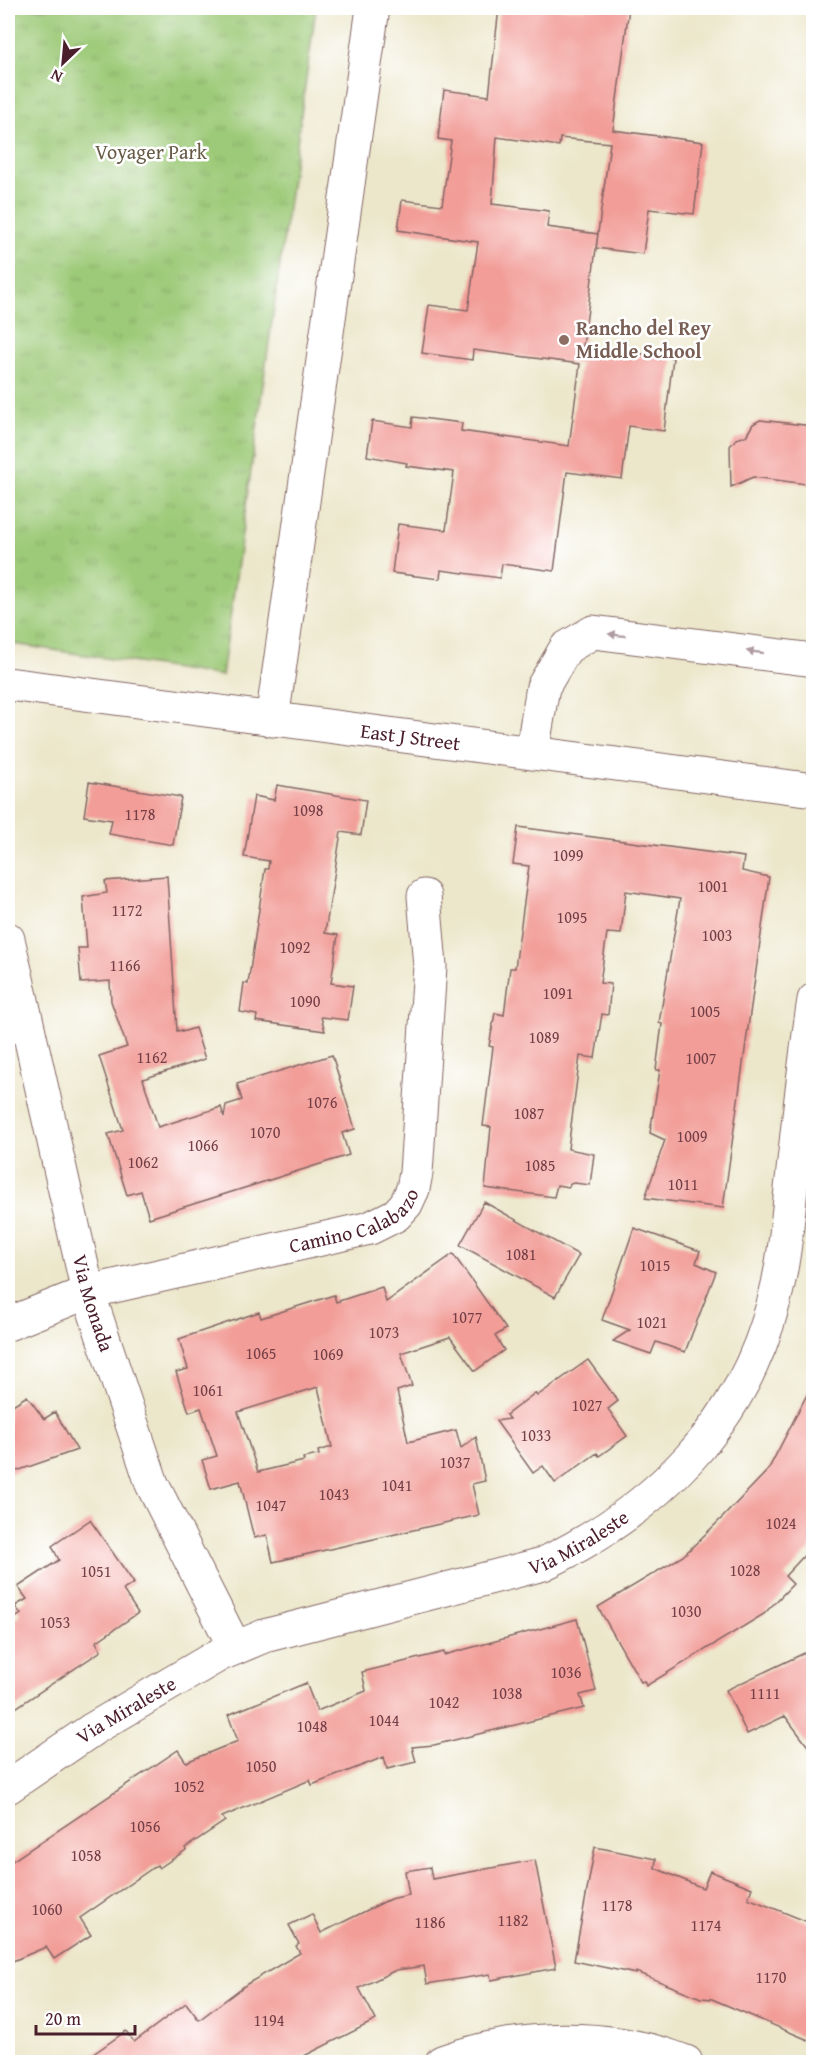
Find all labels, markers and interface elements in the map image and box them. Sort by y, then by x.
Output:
north arrow [33,33,93,93]
text: N [46,63,66,90]
park label: Voyager Park [95,137,208,166]
place label: Rancho del Rey Middle School [576,313,711,365]
marker: Rancho del Rey Middle School [557,333,571,347]
one-way arrow [607,630,626,639]
one-way arrow [746,648,765,657]
street label: East J Street [359,716,462,757]
house number: 1098 [293,798,324,822]
house number: 1178 [125,802,156,826]
house number: 1099 [553,843,584,867]
house number: 1001 [698,874,728,898]
house number: 1172 [112,898,142,922]
house number: 1095 [557,905,587,929]
house number: 1003 [702,923,732,947]
house number: 1092 [280,935,310,959]
house number: 1166 [110,953,141,977]
house number: 1091 [543,981,573,1005]
house number: 1090 [290,989,321,1013]
house number: 1005 [690,999,720,1023]
house number: 1089 [529,1025,560,1049]
house number: 1162 [137,1045,167,1069]
house number: 1007 [686,1046,717,1070]
house number: 1076 [307,1090,338,1114]
house number: 1087 [514,1101,545,1125]
house number: 1070 [250,1120,281,1144]
house number: 1009 [677,1124,708,1148]
house number: 1066 [188,1133,219,1157]
house number: 1062 [128,1150,158,1174]
house number: 1085 [525,1153,555,1177]
house number: 1011 [668,1172,698,1196]
street label: Camino Calabazo [286,1183,425,1260]
house number: 1081 [506,1242,536,1266]
street label: Via Monada [66,1252,122,1356]
house number: 1015 [640,1253,670,1277]
house number: 1077 [452,1305,483,1329]
house number: 1021 [637,1310,667,1334]
house number: 1073 [369,1320,399,1344]
house number: 1065 [246,1341,276,1365]
house number: 1069 [313,1342,344,1366]
house number: 1061 [193,1378,223,1402]
house number: 1027 [572,1393,603,1417]
house number: 1033 [521,1423,551,1447]
house number: 1037 [440,1450,471,1474]
house number: 1041 [382,1473,412,1497]
house number: 1043 [319,1482,349,1506]
house number: 1047 [256,1493,287,1517]
street label: Via Miraleste [525,1502,634,1581]
house number: 1024 [766,1511,797,1535]
house number: 1028 [730,1558,761,1582]
house number: 1051 [81,1559,111,1583]
house number: 1030 [671,1599,702,1623]
house number: 1053 [40,1610,70,1634]
house number: 1036 [551,1660,582,1684]
street label: Via Miraleste [70,1669,181,1751]
house number: 1038 [492,1681,523,1705]
house number: 1111 [750,1681,780,1705]
house number: 1042 [429,1690,459,1714]
house number: 1044 [369,1708,400,1732]
house number: 1048 [297,1714,328,1738]
house number: 1050 [246,1754,277,1778]
house number: 1052 [174,1774,204,1798]
house number: 1056 [130,1814,161,1838]
house number: 1058 [71,1843,102,1867]
house number: 1178 [602,1893,633,1917]
house number: 1060 [32,1897,63,1921]
house number: 1182 [498,1908,528,1932]
house number: 1186 [415,1910,446,1934]
house number: 1174 [691,1913,722,1937]
house number: 1170 [756,1965,787,1989]
scale bar [36,1998,135,2036]
text: 20 m [45,2005,81,2032]
house number: 1194 [254,2008,285,2032]

